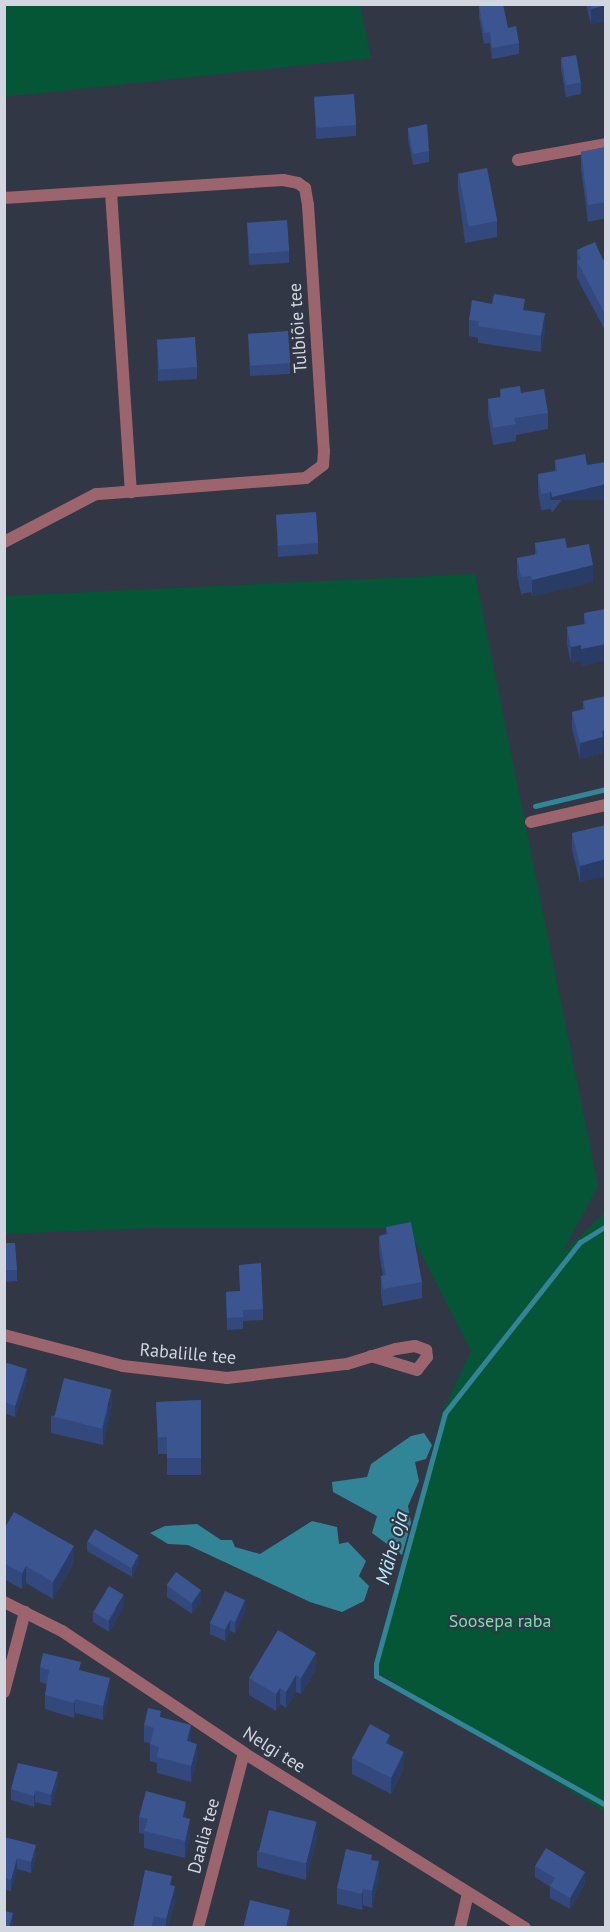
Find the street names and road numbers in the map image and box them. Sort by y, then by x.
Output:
street label: Tulbiõie tee [284,282,312,374]
street label: Rabalille tee [139,1339,237,1369]
street label: Nelgi tee [239,1722,309,1778]
street label: Daalia tee [184,1796,224,1876]

